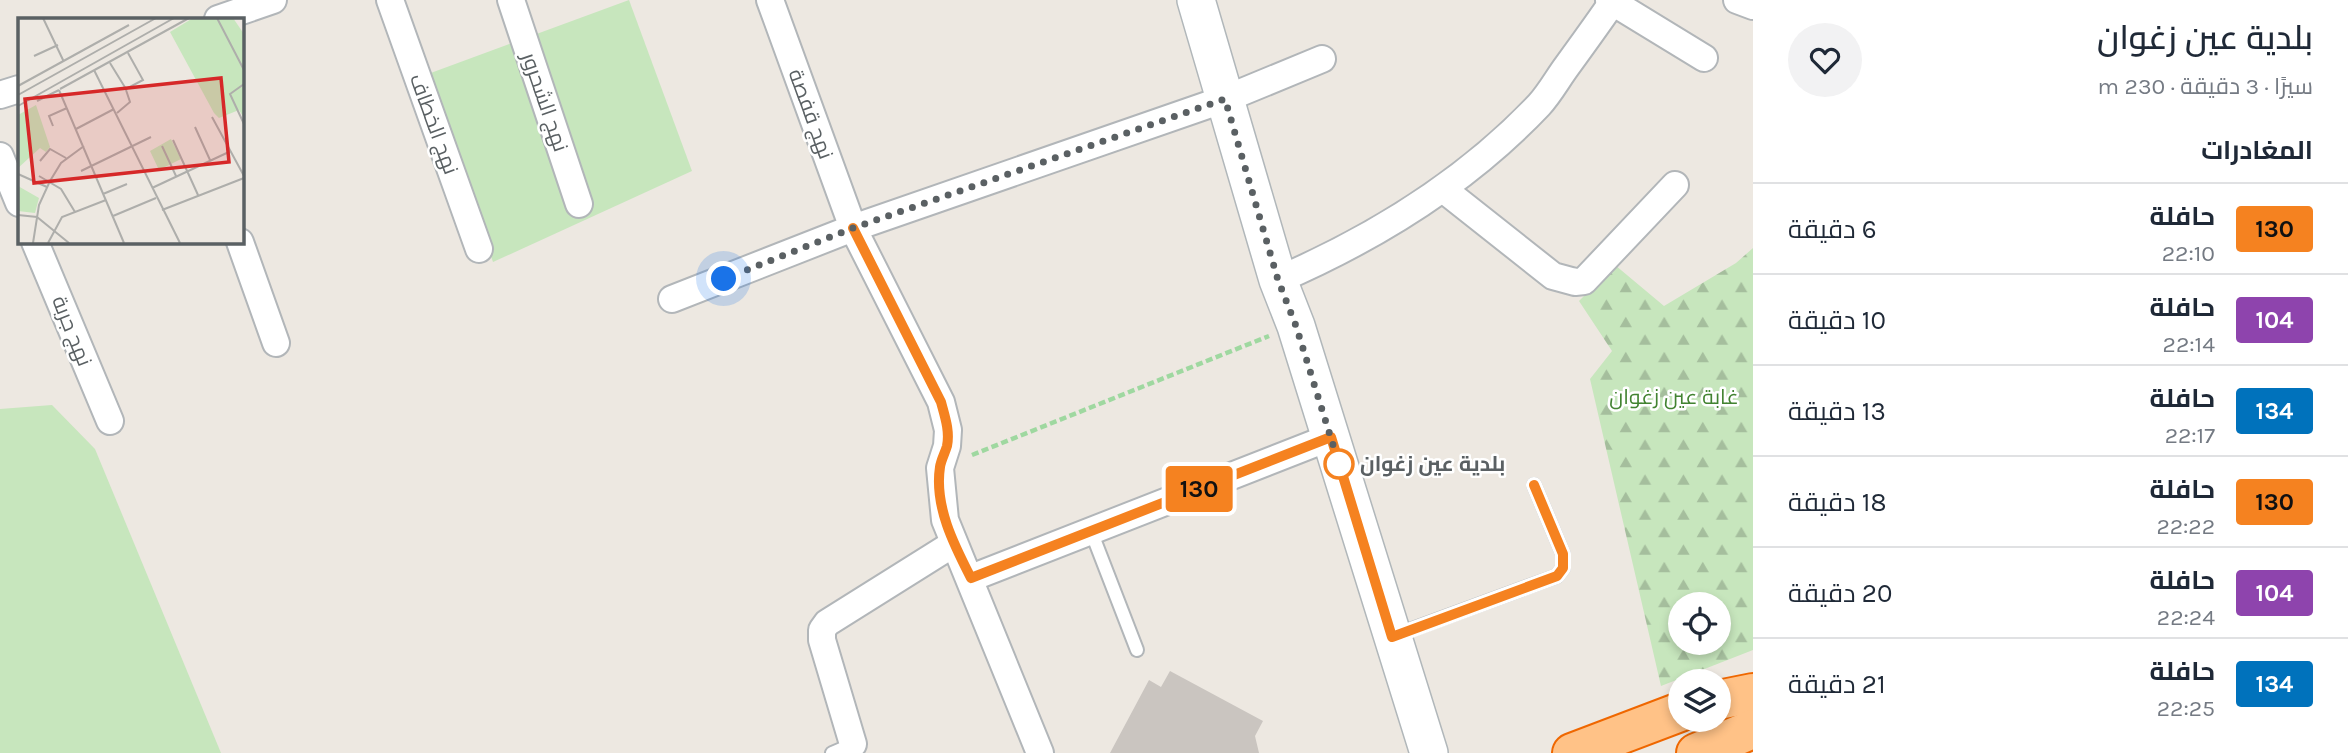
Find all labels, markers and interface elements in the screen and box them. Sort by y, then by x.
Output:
inset map [18,18,243,243]
text: بلدية عين زغوان [2097,19,2313,57]
button: heart [1788,23,1862,97]
street label: نهج الشحرور [515,48,573,155]
street label: نهج قفصة [782,66,838,163]
street label: نهج الخطاف [403,70,463,178]
text: سيرًا · 3 دقيقة · 230 m [2098,73,2313,100]
text: المغادرات [2201,135,2313,166]
text: حافلة [2150,201,2215,232]
text: 6 دقيقة [1788,214,1877,245]
text: 130 [2255,215,2294,243]
text: 22:10 [2162,240,2215,267]
your location [706,261,741,296]
text: حافلة [2150,292,2215,323]
street label: نهج جربة [45,293,97,370]
text: 10 دقيقة [1788,305,1886,336]
text: 104 [2255,306,2294,334]
text: 22:14 [2163,331,2215,358]
text: حافلة [2150,383,2215,414]
park label: غابة عين زغوان [1609,385,1739,410]
text: 13 دقيقة [1788,396,1886,427]
text: 134 [2256,397,2293,425]
text: 22:17 [2165,422,2215,449]
marker: بلدية عين زغوان [1324,449,1354,479]
place label: بلدية عين زغوان [1360,452,1505,477]
line badge: 130 [1159,466,1239,512]
text: حافلة [2150,474,2215,505]
text: 130 [1180,475,1218,503]
text: 18 دقيقة [1788,487,1886,518]
text: 130 [2255,488,2294,516]
text: 22:22 [2156,513,2215,540]
text: حافلة [2150,565,2215,596]
text: 20 دقيقة [1788,578,1892,609]
text: 104 [2255,579,2294,607]
map controls [1668,592,1731,732]
button: locate [1668,592,1731,655]
text: 22:24 [2157,604,2215,631]
text: حافلة [2150,656,2215,687]
button: layers [1668,669,1731,732]
text: 21 دقيقة [1788,669,1885,700]
text: 134 [2256,670,2293,698]
text: 22:25 [2157,695,2215,722]

